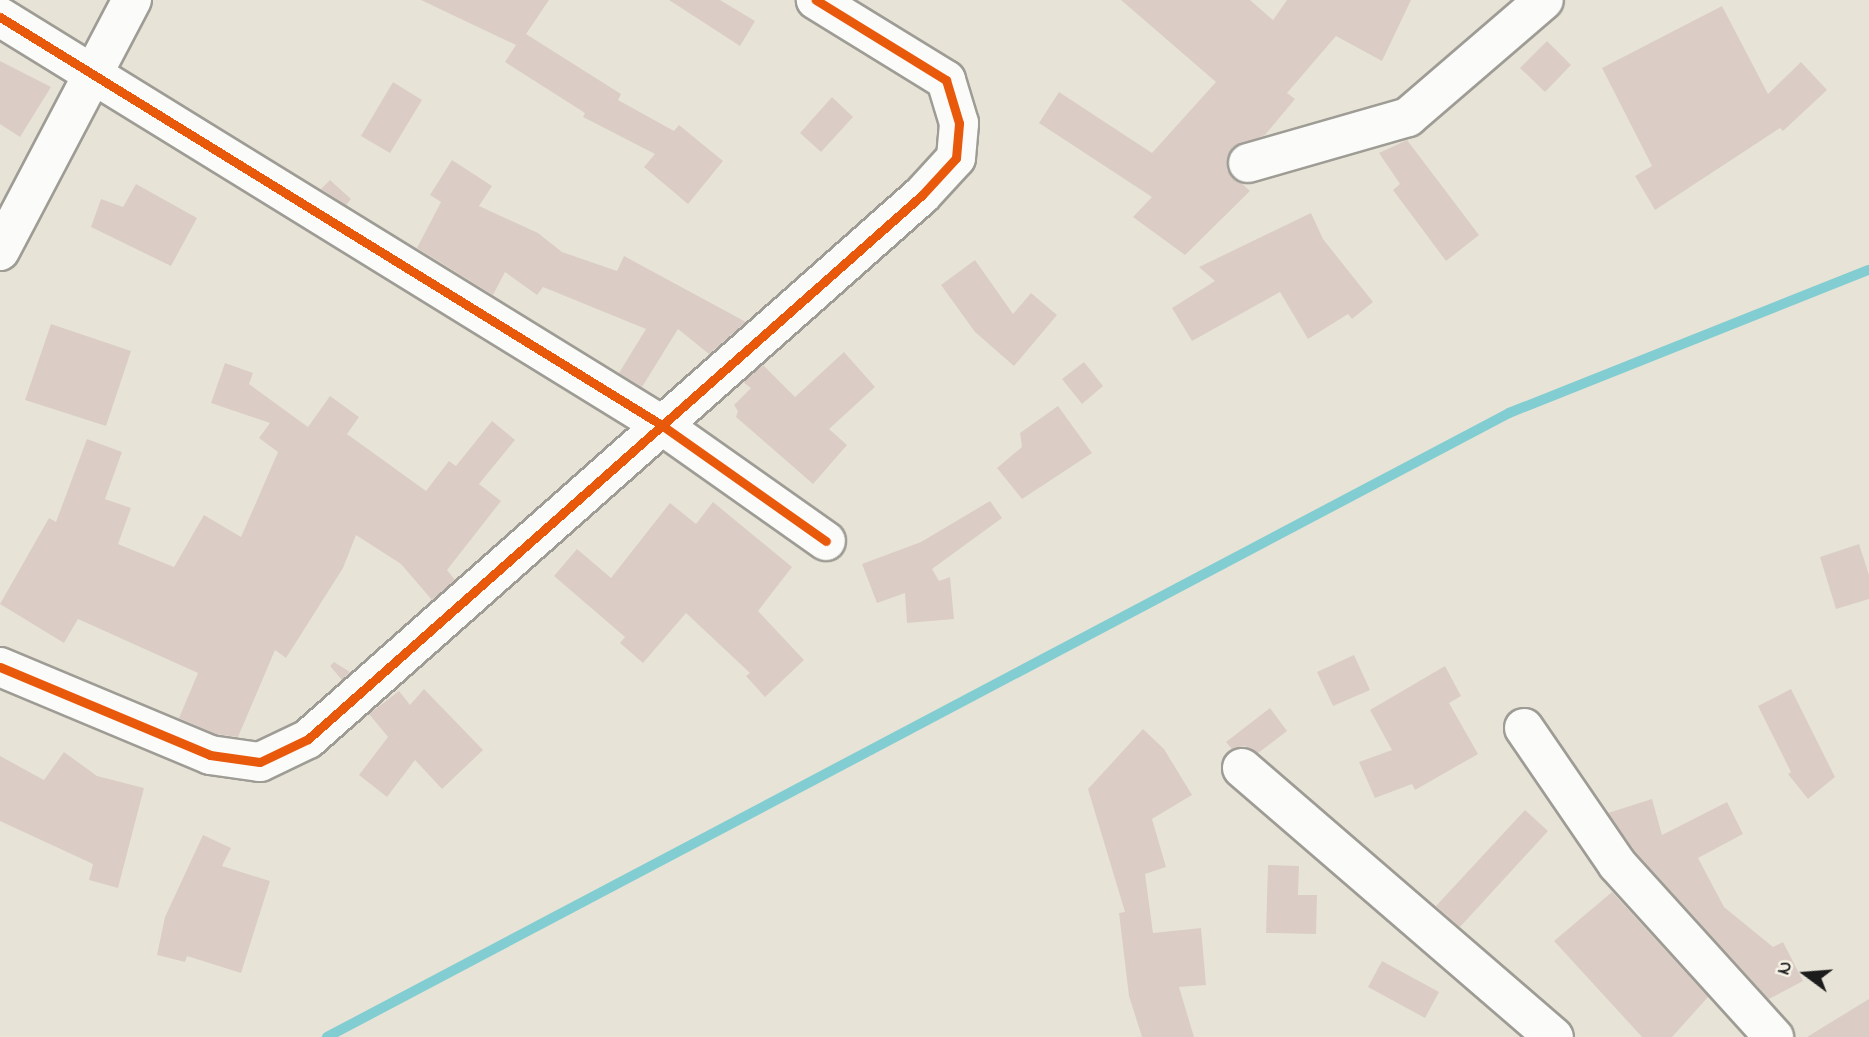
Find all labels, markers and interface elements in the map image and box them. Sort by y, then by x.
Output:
north arrow [1771,939,1841,1009]
text: N [1771,958,1800,978]

